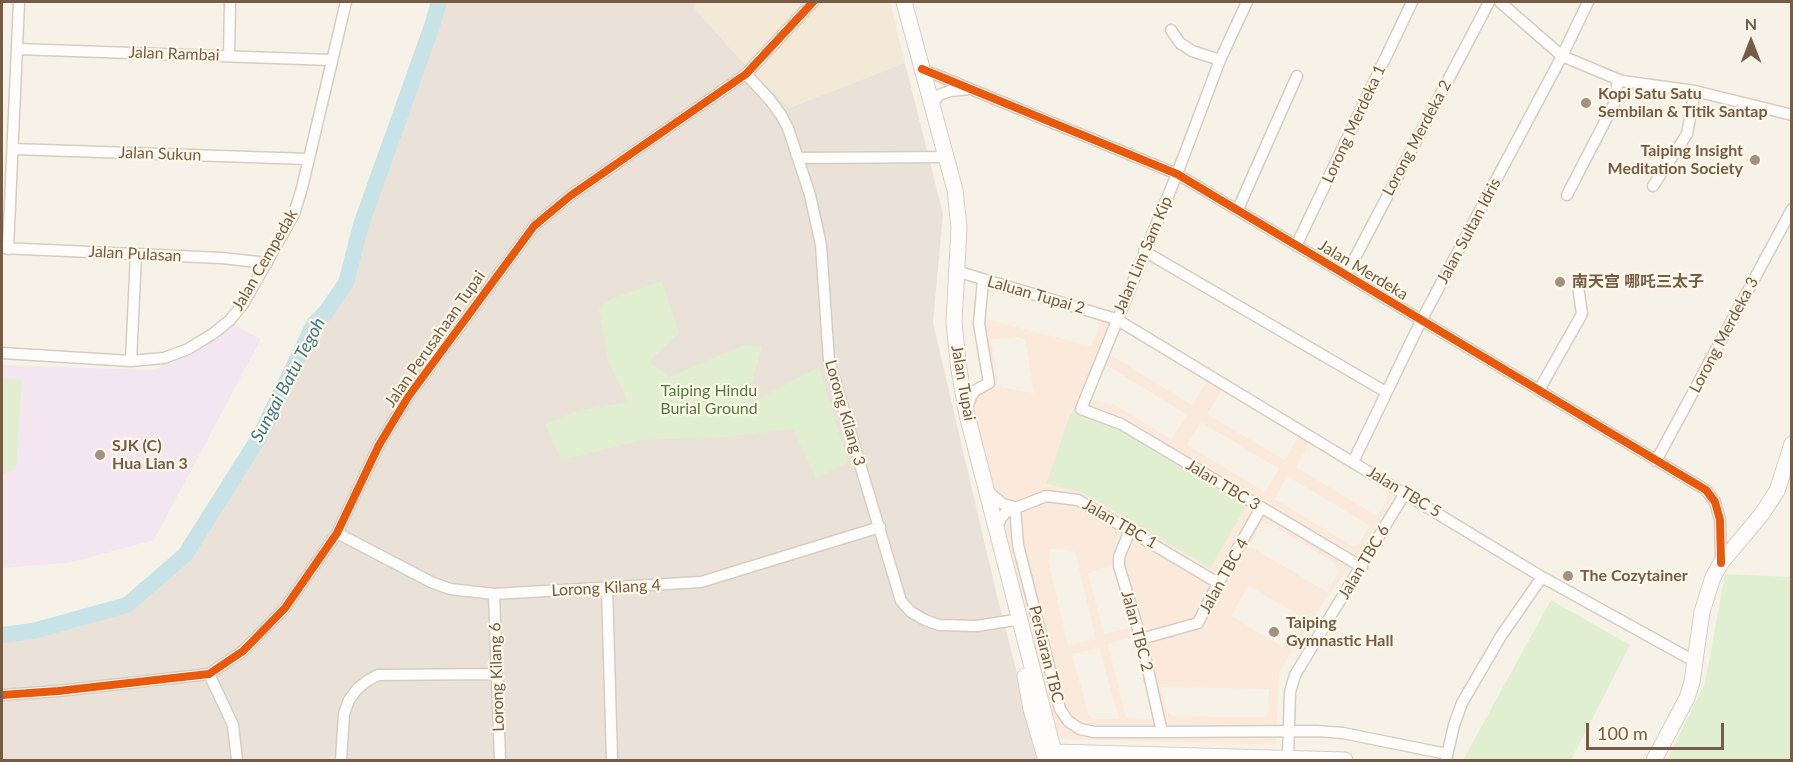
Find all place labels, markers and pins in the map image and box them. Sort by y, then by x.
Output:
place label: Kopi Satu Satu Sembilan & Titik Santap [1598,84,1768,122]
marker: Kopi Satu Satu Sembilan & Titik Santap [1579,96,1593,110]
place label: Taiping Insight Meditation Society [1608,141,1743,179]
marker: Taiping Insight Meditation Society [1748,153,1762,167]
place label: 南天宫 哪吒三太子 [1572,272,1704,292]
marker: 南天宫 哪吒三太子 [1553,275,1567,289]
place label: SJK (C) Hua Lian 3 [112,436,188,474]
marker: SJK (C) Hua Lian 3 [93,448,107,462]
place label: The Cozytainer [1580,566,1688,586]
marker: The Cozytainer [1561,569,1575,583]
place label: Taiping Gymnastic Hall [1286,613,1393,651]
marker: Taiping Gymnastic Hall [1267,625,1281,639]

